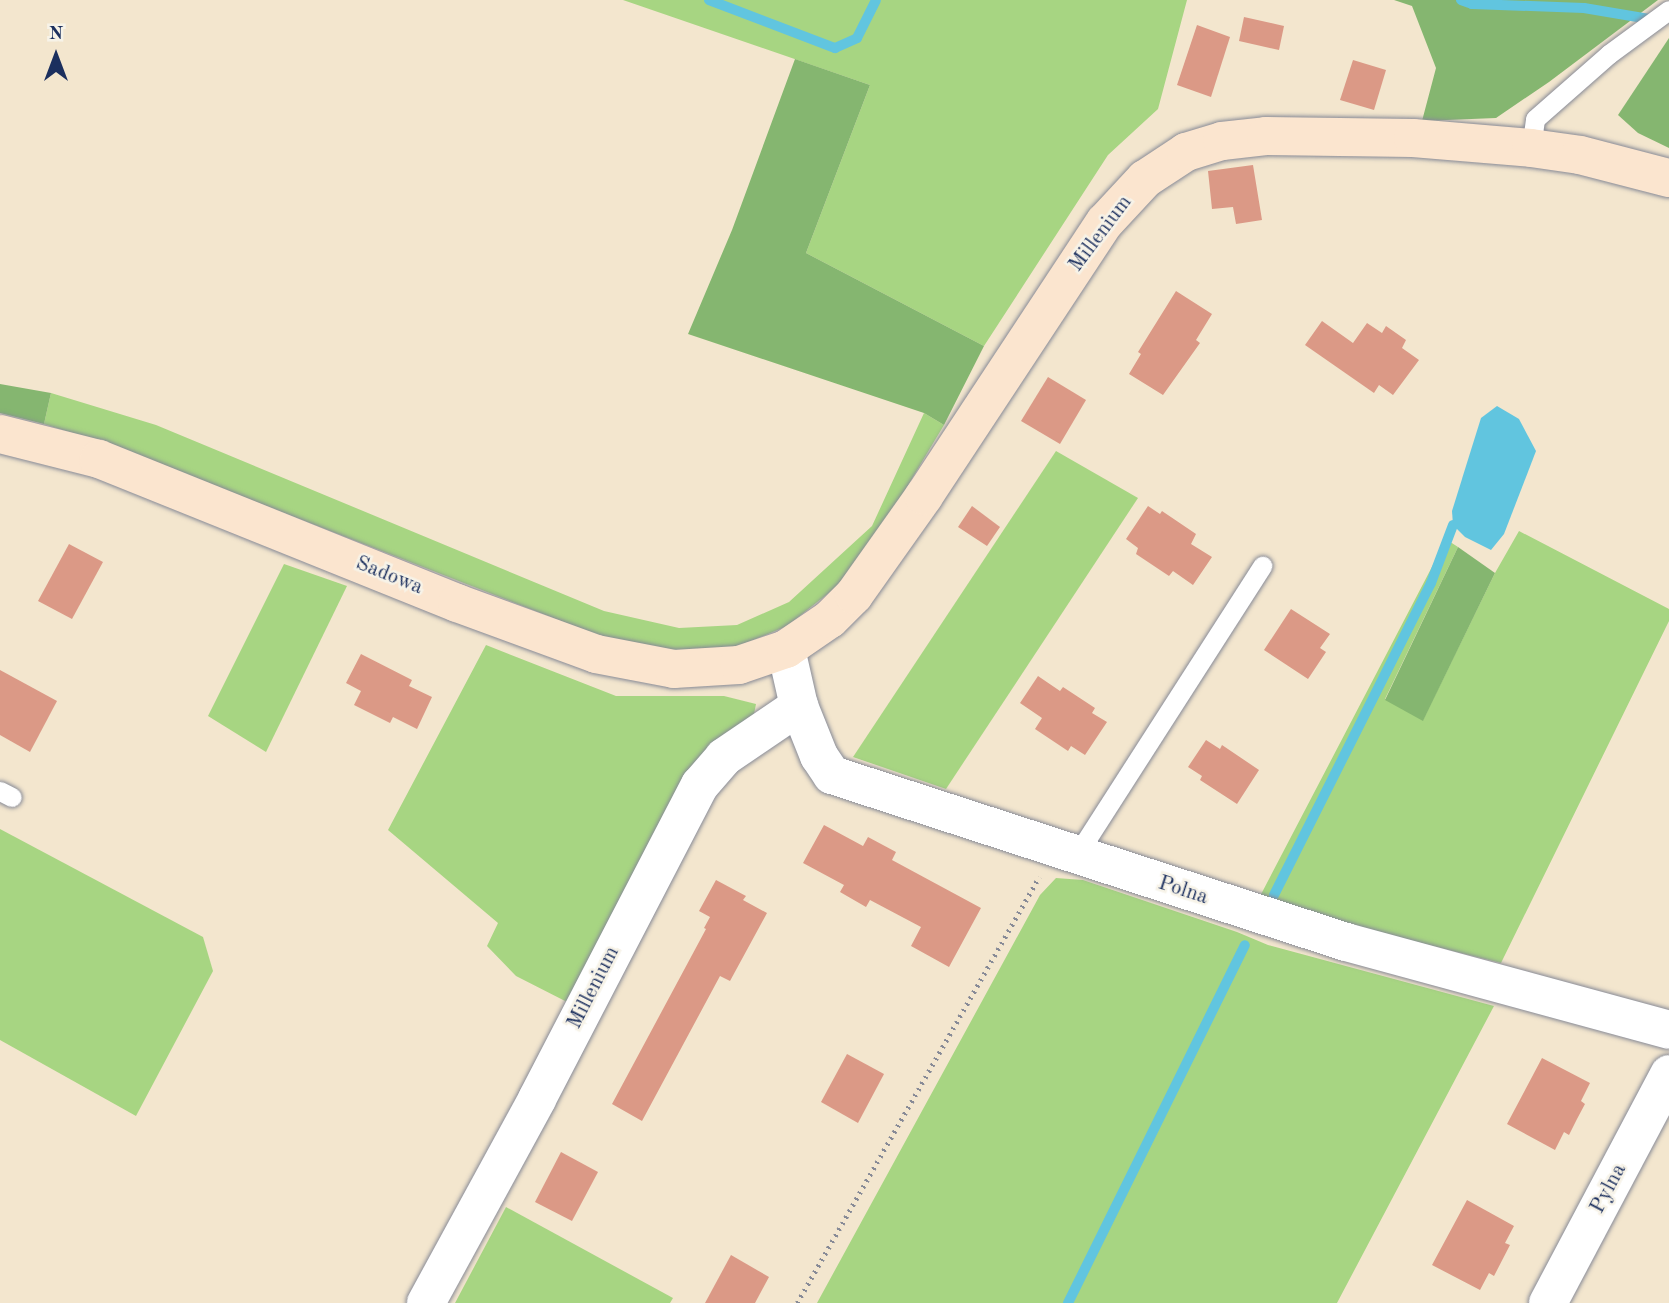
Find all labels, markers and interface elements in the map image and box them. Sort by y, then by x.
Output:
north arrow [21,21,91,91]
text: N [49,25,63,44]
street label: Millenium [1064,191,1138,277]
street label: Sadowa [352,551,426,601]
street label: Polna [1155,871,1211,911]
street label: Millenium [563,943,625,1033]
street label: Pylna [1585,1160,1633,1218]

